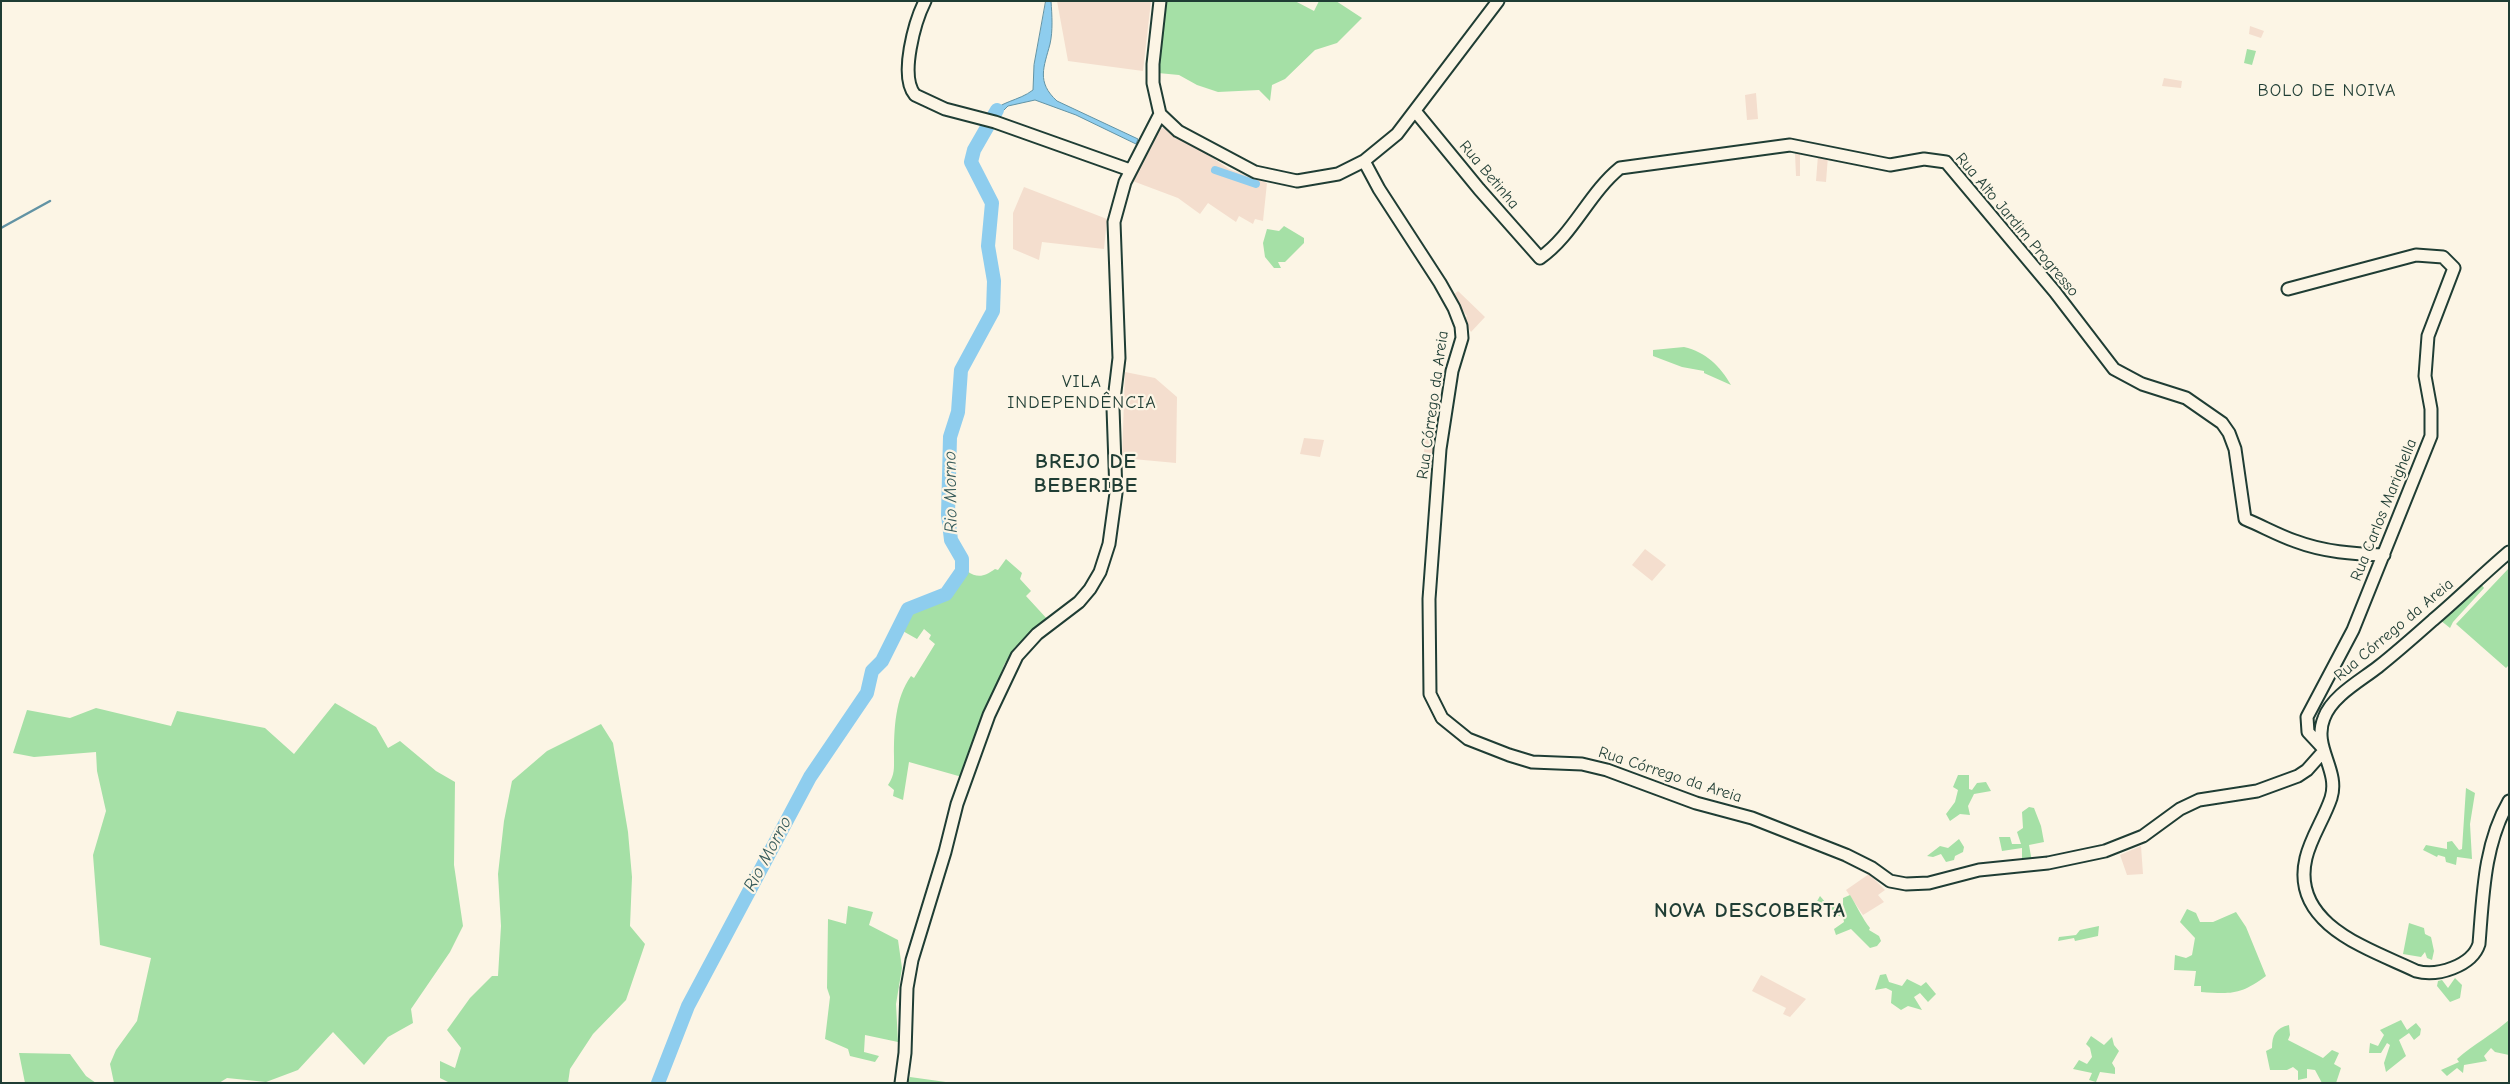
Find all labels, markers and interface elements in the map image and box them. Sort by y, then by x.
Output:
district label: BOLO DE NOIVA [2256,80,2398,102]
street label: Rua Betinha [1455,137,1523,213]
street label: Rua Alto Jardim Progresso [1951,149,2083,301]
street label: Rua Córrego da Areia [1413,330,1453,480]
district label: VILA INDEPENDÊNCIA [1006,371,1158,414]
street label: Rua Carlos Marighella [2347,436,2421,584]
district label: BREJO DE BEBERIBE [1033,449,1139,499]
water label: Rio Morno [939,451,963,533]
street label: Rua Córrego da Areia [2331,575,2457,685]
street label: Rua Córrego da Areia [1596,743,1744,807]
water label: Rio Morno [739,813,797,895]
district label: NOVA DESCOBERTA [1652,898,1848,924]

